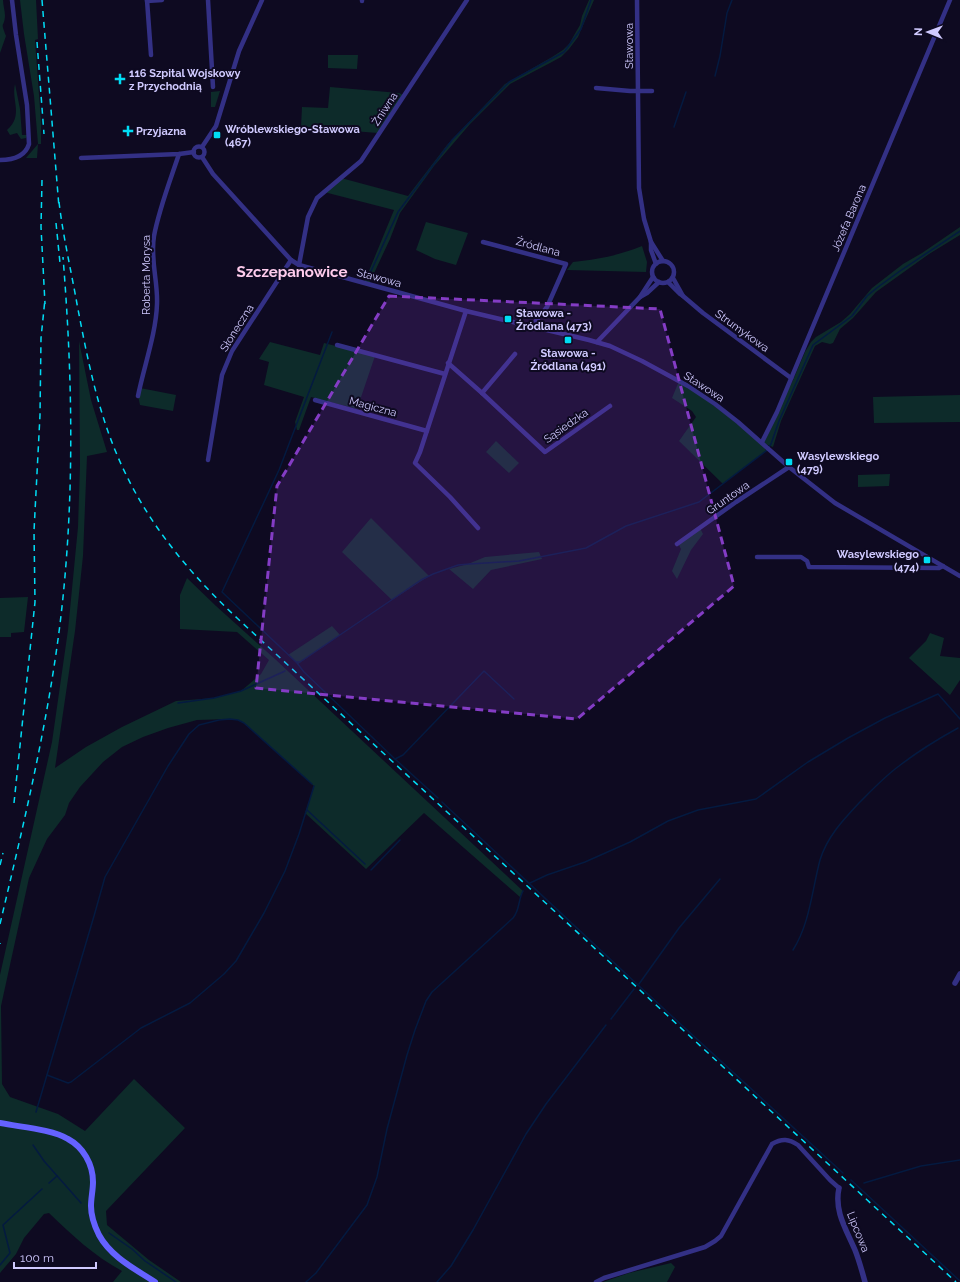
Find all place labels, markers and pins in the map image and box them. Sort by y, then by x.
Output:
place label: 116 Szpital Wojskowy z Przychodnią [129,67,240,93]
marker: 116 Szpital Wojskowy z Przychodnią [114,73,126,85]
place label: Wróblewskiego-Stawowa (467) [225,123,360,149]
place label: Przyjazna [136,125,186,138]
marker: Przyjazna [123,126,133,136]
marker: Wróblewskiego-Stawowa (467) [212,130,222,140]
place label: Stawowa - Źródlana (473) [516,307,592,333]
marker: Stawowa - Źródlana (473) [503,314,513,324]
marker: Stawowa - Źródlana (491) [563,335,573,345]
place label: Stawowa - Źródlana (491) [530,347,606,373]
place label: Wasylewskiego (479) [797,450,880,476]
marker: Wasylewskiego (479) [784,457,794,467]
place label: Wasylewskiego (474) [837,548,920,574]
marker: Wasylewskiego (474) [922,555,932,565]

